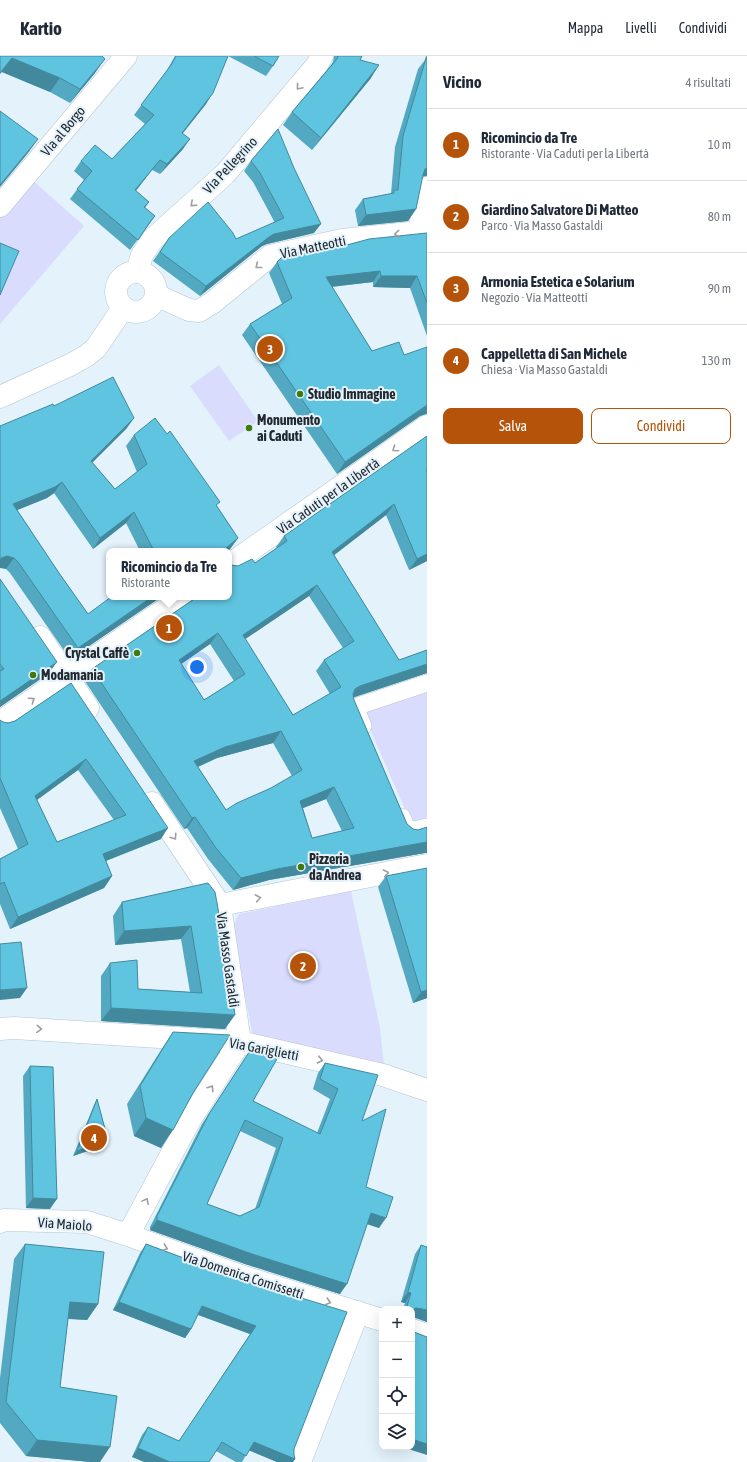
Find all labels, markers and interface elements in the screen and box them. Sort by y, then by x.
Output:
text: Kartio [20,17,62,39]
text: Mappa [568,20,603,36]
text: Livelli [625,20,657,36]
text: Condividi [679,20,727,36]
text: Vicino [443,72,482,92]
text: 4 risultati [685,75,731,90]
one-way arrow [296,82,303,90]
street label: Via al Borgo [38,103,88,159]
text: Ricomincio da Tre [481,129,577,146]
street label: Via Pellegrino [200,133,260,197]
text: 1 [453,137,459,152]
text: 10 m [708,137,731,152]
text: Ristorante · Via Caduti per la Libertà [481,146,649,161]
one-way arrow [190,199,197,206]
text: Giardino Salvatore Di Matteo [481,201,639,218]
text: 2 [453,209,459,224]
text: 80 m [708,209,731,224]
text: Parco · Via Masso Gastaldi [481,218,603,233]
one-way arrow [394,230,400,239]
street label: Via Matteotti [279,232,347,262]
one-way arrow [256,261,263,268]
text: Armonia Estetica e Solarium [481,273,634,290]
text: 3 [453,281,459,296]
text: 90 m [708,281,731,296]
text: Negozio · Via Matteotti [481,290,588,305]
pin: 3 [257,334,283,364]
text: Cappelletta di San Michele [481,345,627,362]
text: 4 [453,353,459,368]
text: 130 m [702,353,731,368]
text: Chiesa · Via Masso Gastaldi [481,362,608,377]
place label: Studio Immagine [308,386,396,402]
marker: Studio Immagine [295,389,305,399]
button: Salva [443,408,583,444]
button: Condividi [591,408,731,444]
place label: Monumento ai Caduti [257,412,321,444]
marker: Monumento ai Caduti [244,423,254,433]
one-way arrow [392,444,399,452]
street label: Via Caduti per la Libertà [274,455,382,537]
popup [106,548,232,600]
text: Ricomincio da Tre [121,558,217,575]
text: Ristorante [121,575,170,590]
pin: 1 [156,613,182,643]
place label: Crystal Caffè [65,645,129,661]
marker: Crystal Caffè [132,648,142,658]
your location [187,657,207,677]
place label: Modamania [41,667,104,683]
marker: Modamania [28,670,38,680]
one-way arrow [28,698,35,705]
one-way arrow [169,833,177,840]
place label: Pizzeria da Andrea [309,851,362,883]
marker: Pizzeria da Andrea [296,862,306,872]
one-way arrow [383,869,389,877]
one-way arrow [255,894,261,903]
street label: Via Masso Gastaldi [213,912,243,1008]
pin: 2 [290,951,316,981]
one-way arrow [36,1025,42,1034]
street label: Via Gariglietti [228,1034,300,1064]
one-way arrow [317,1056,324,1064]
one-way arrow [206,1085,213,1092]
pin: 4 [81,1123,107,1153]
one-way arrow [142,1198,149,1205]
street label: Via Maiolo [37,1214,93,1234]
one-way arrow [161,1244,168,1252]
street label: Via Domenica Comissetti [180,1248,306,1302]
one-way arrow [324,1298,331,1306]
map controls [379,1306,415,1450]
button: + [379,1306,415,1342]
button: − [379,1342,415,1378]
button: locate [379,1378,415,1414]
button: layers [379,1414,415,1450]

